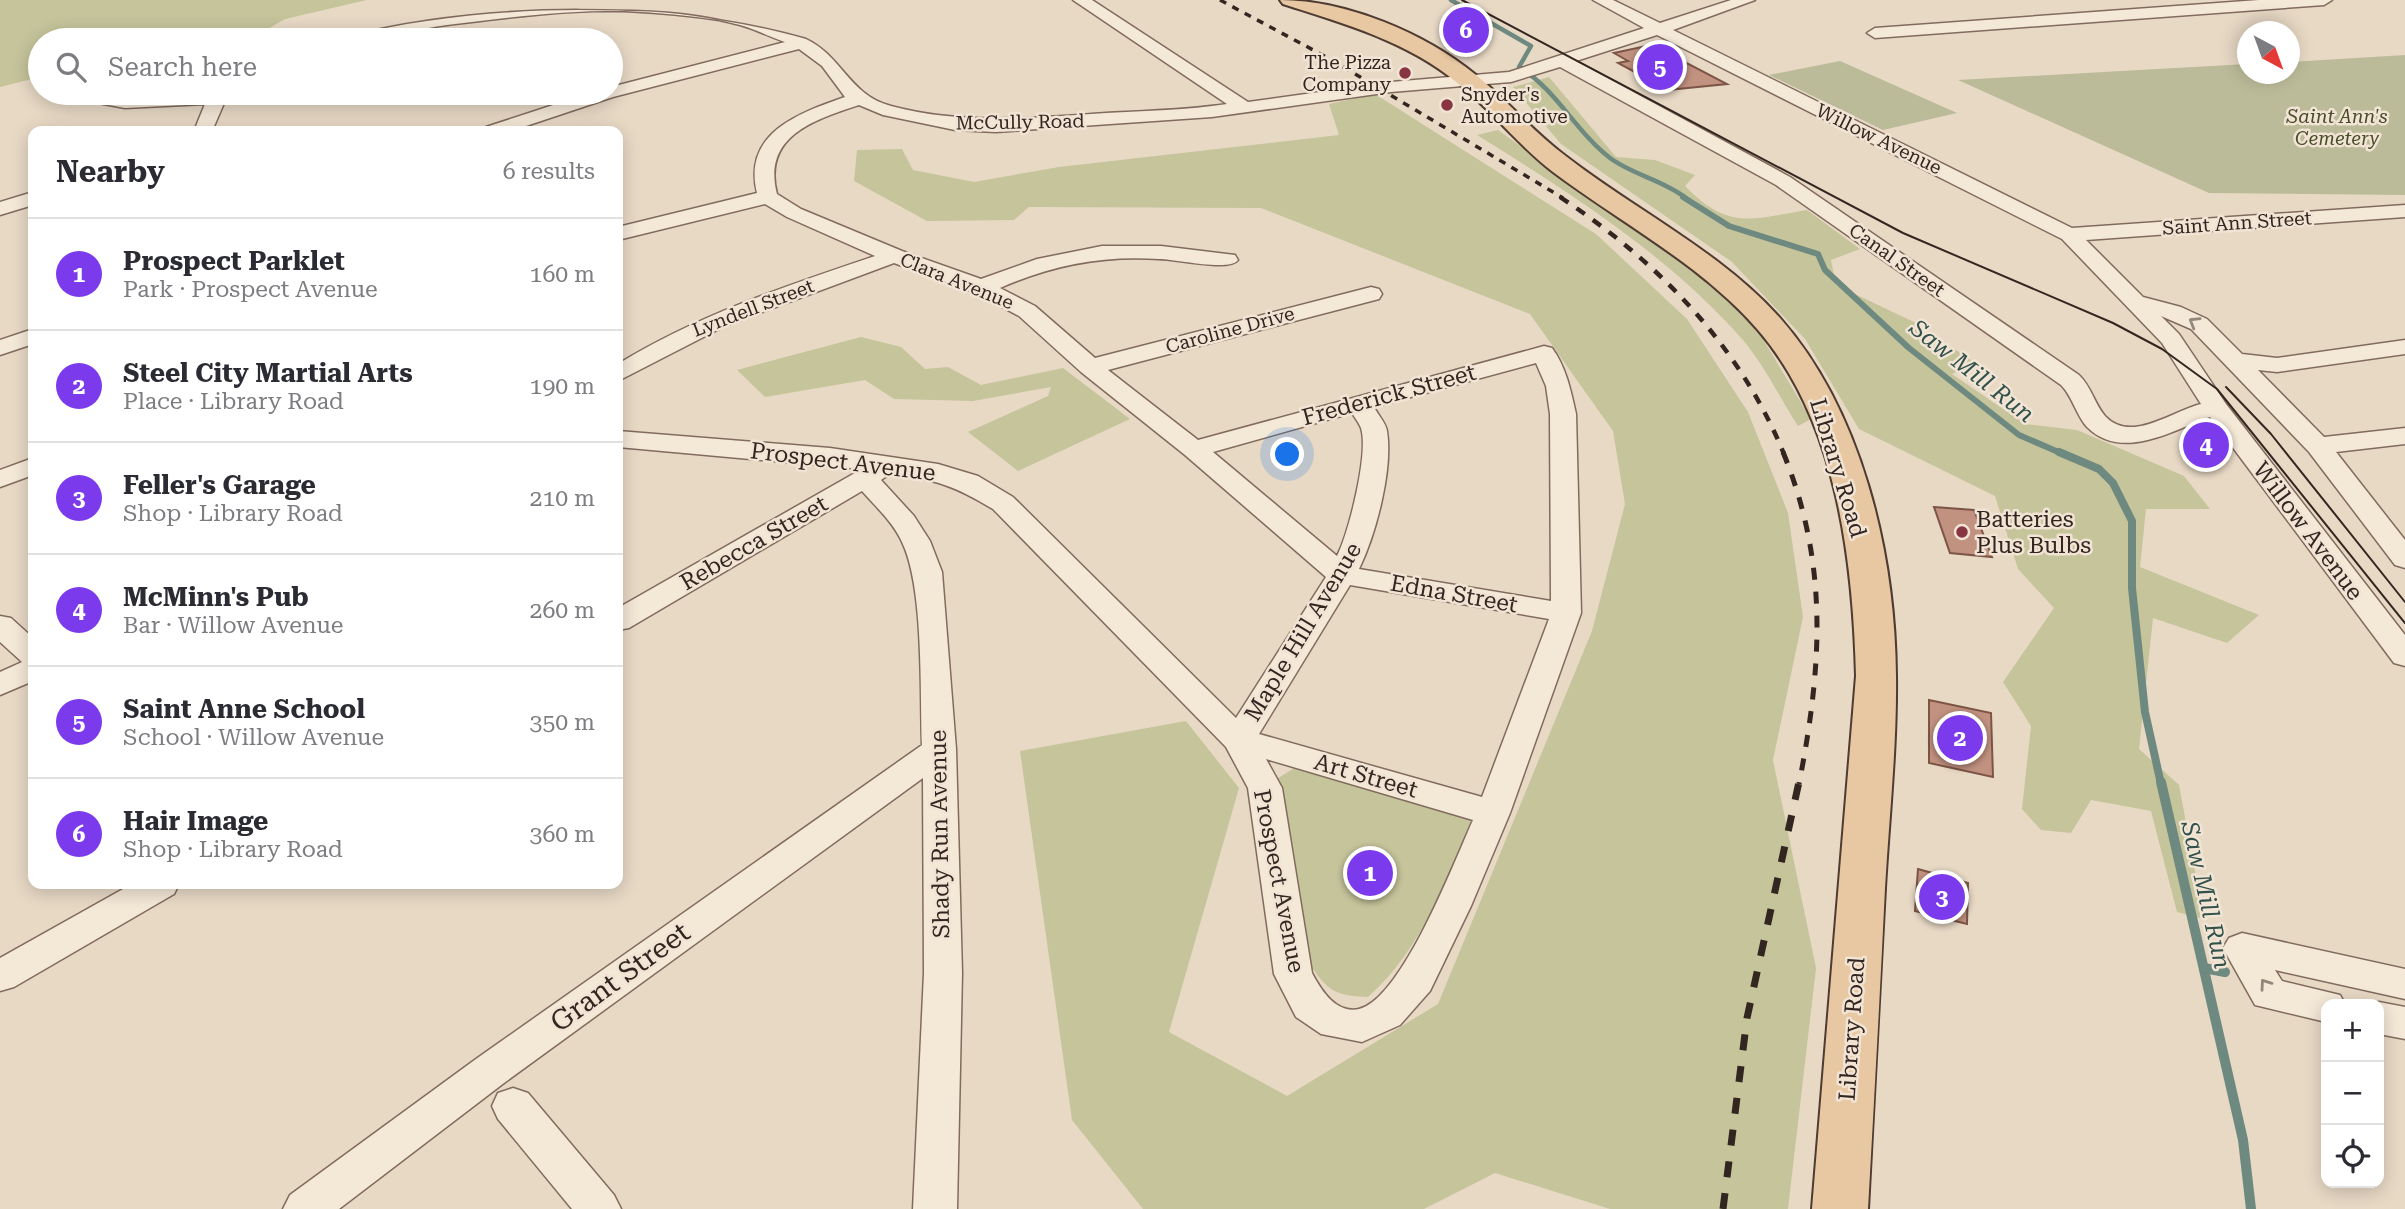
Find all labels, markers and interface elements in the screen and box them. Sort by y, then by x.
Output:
pin: 6 [1443,4,1489,56]
north arrow [2237,21,2300,84]
search box [28,28,623,105]
pin: 5 [1637,41,1683,93]
icon: search [52,48,90,86]
place label: The Pizza Company [1302,51,1392,96]
text: Search here [108,52,257,82]
marker: The Pizza Company [1397,65,1413,81]
place label: Snyder's Automotive [1461,83,1568,128]
marker: Snyder's Automotive [1439,97,1455,113]
street label: Willow Avenue [1812,99,1946,179]
park label: Saint Ann's Cemetery [2285,105,2388,150]
street label: McCully Road [955,109,1085,135]
text: Nearby [56,154,165,189]
text: 6 results [503,158,595,185]
street label: Saint Ann Street [2162,206,2312,240]
street label: Canal Street [1845,219,1949,301]
text: Prospect Parklet [123,246,345,276]
street label: Clara Avenue [897,248,1017,314]
text: 1 [73,261,85,288]
text: 160 m [530,261,595,288]
street label: Lyndell Street [689,274,817,342]
text: Park · Prospect Avenue [123,276,378,303]
street label: Caroline Drive [1163,302,1297,358]
water label: Saw Mill Run [1903,313,2040,428]
one-way arrow [2189,317,2202,330]
text: Steel City Martial Arts [123,358,413,388]
street label: Frederick Street [1299,359,1479,431]
text: 2 [73,373,85,400]
text: 190 m [530,373,595,400]
text: Place · Library Road [123,388,344,415]
street label: Library Road [1804,395,1872,541]
pin: 4 [2183,419,2229,471]
street label: Prospect Avenue [749,437,937,487]
your location [1270,437,1304,471]
street label: Willow Avenue [2247,457,2369,605]
text: Feller's Garage [123,470,316,500]
text: 3 [73,485,85,512]
text: 210 m [530,485,595,512]
street label: Rebecca Street [676,490,833,596]
text: Shop · Library Road [123,500,343,527]
place label: Batteries Plus Bulbs [1976,506,2091,559]
marker: Batteries Plus Bulbs [1954,524,1970,540]
street label: Maple Hill Avenue [1239,538,1367,726]
street label: Edna Street [1388,570,1520,619]
text: McMinn's Pub [123,582,309,612]
text: 4 [73,597,85,624]
text: 260 m [530,597,595,624]
text: Bar · Willow Avenue [123,612,343,639]
text: Saint Anne School [123,694,365,724]
text: 5 [73,709,85,736]
text: 350 m [530,709,595,736]
pin: 2 [1937,712,1983,764]
text: School · Willow Avenue [123,724,384,751]
street label: Shady Run Avenue [925,729,955,939]
street label: Art Street [1311,748,1421,804]
street label: Prospect Avenue [1248,787,1310,975]
text: Hair Image [123,806,268,836]
water label: Saw Mill Run [2175,818,2237,971]
text: 6 [73,821,85,848]
text: 360 m [530,821,595,848]
text: Shop · Library Road [123,836,343,863]
pin: 1 [1347,847,1393,899]
pin: 3 [1919,871,1965,923]
street label: Grant Street [544,915,696,1039]
street label: Library Road [1834,956,1871,1102]
one-way arrow [2261,980,2273,992]
map controls [2321,999,2384,1188]
button: + [2321,999,2384,1062]
button: − [2321,1062,2384,1125]
button: locate [2321,1125,2384,1188]

